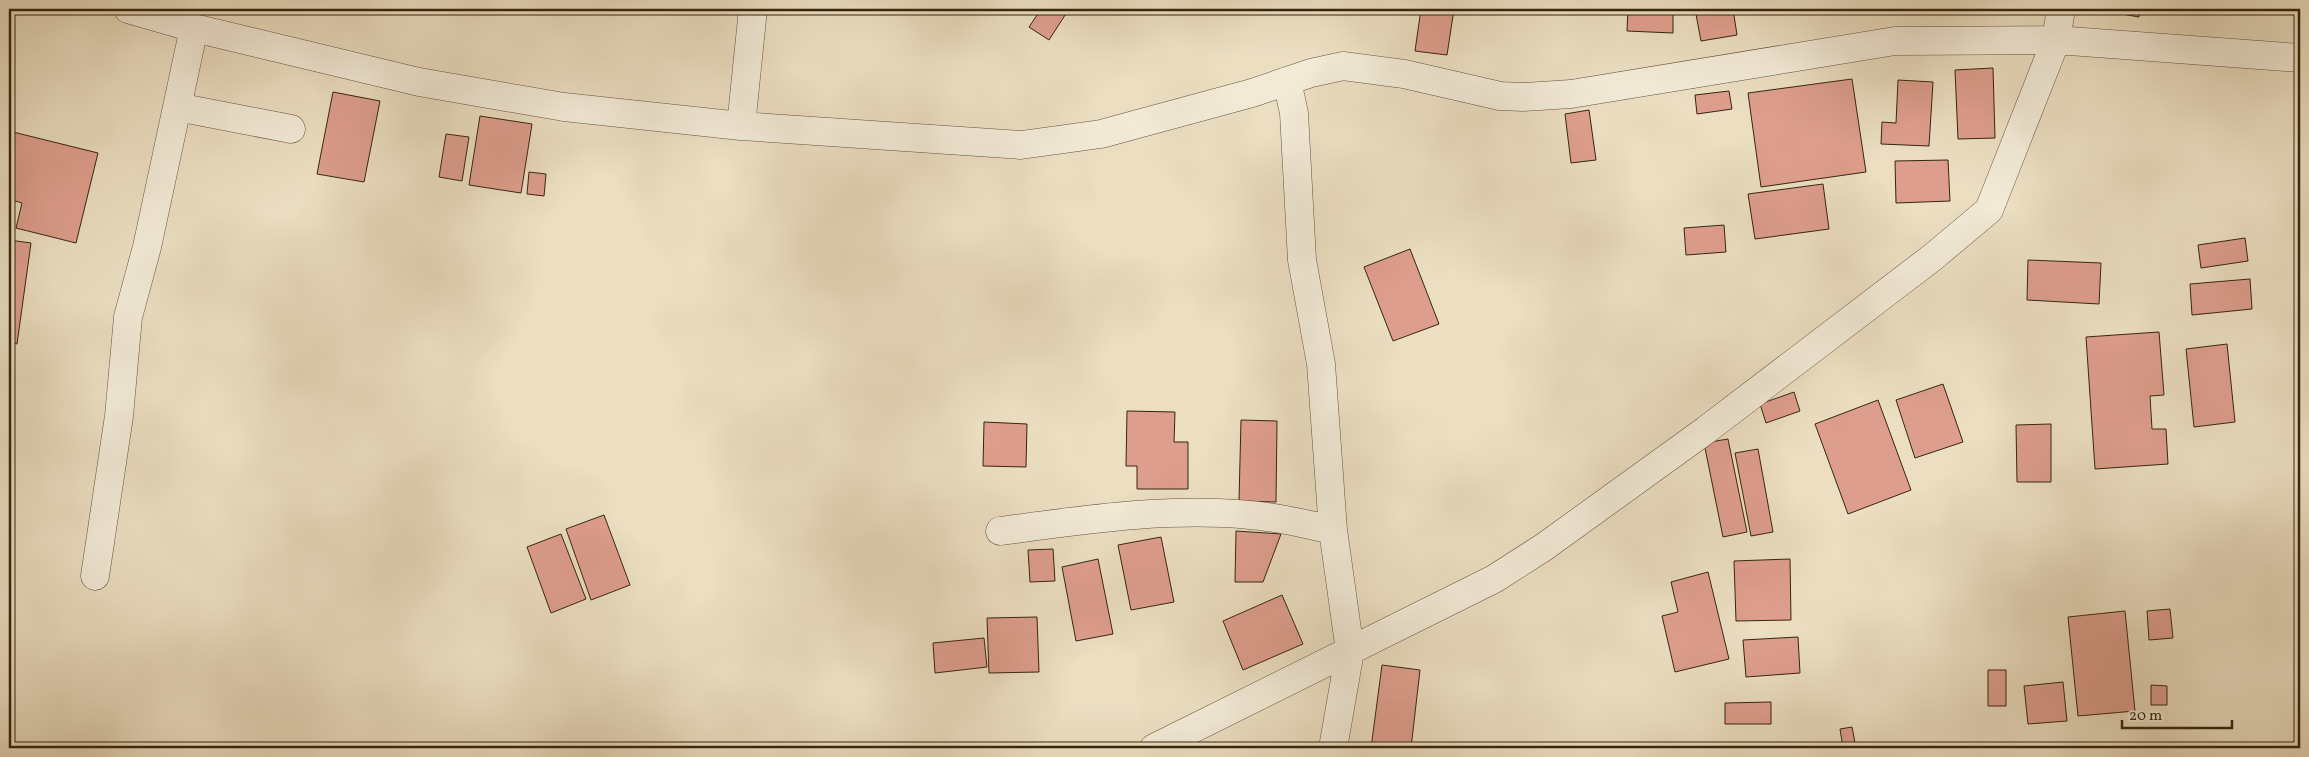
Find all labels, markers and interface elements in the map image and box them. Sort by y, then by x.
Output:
scale bar [2122,697,2232,729]
text: 20 m [2129,706,2162,727]

